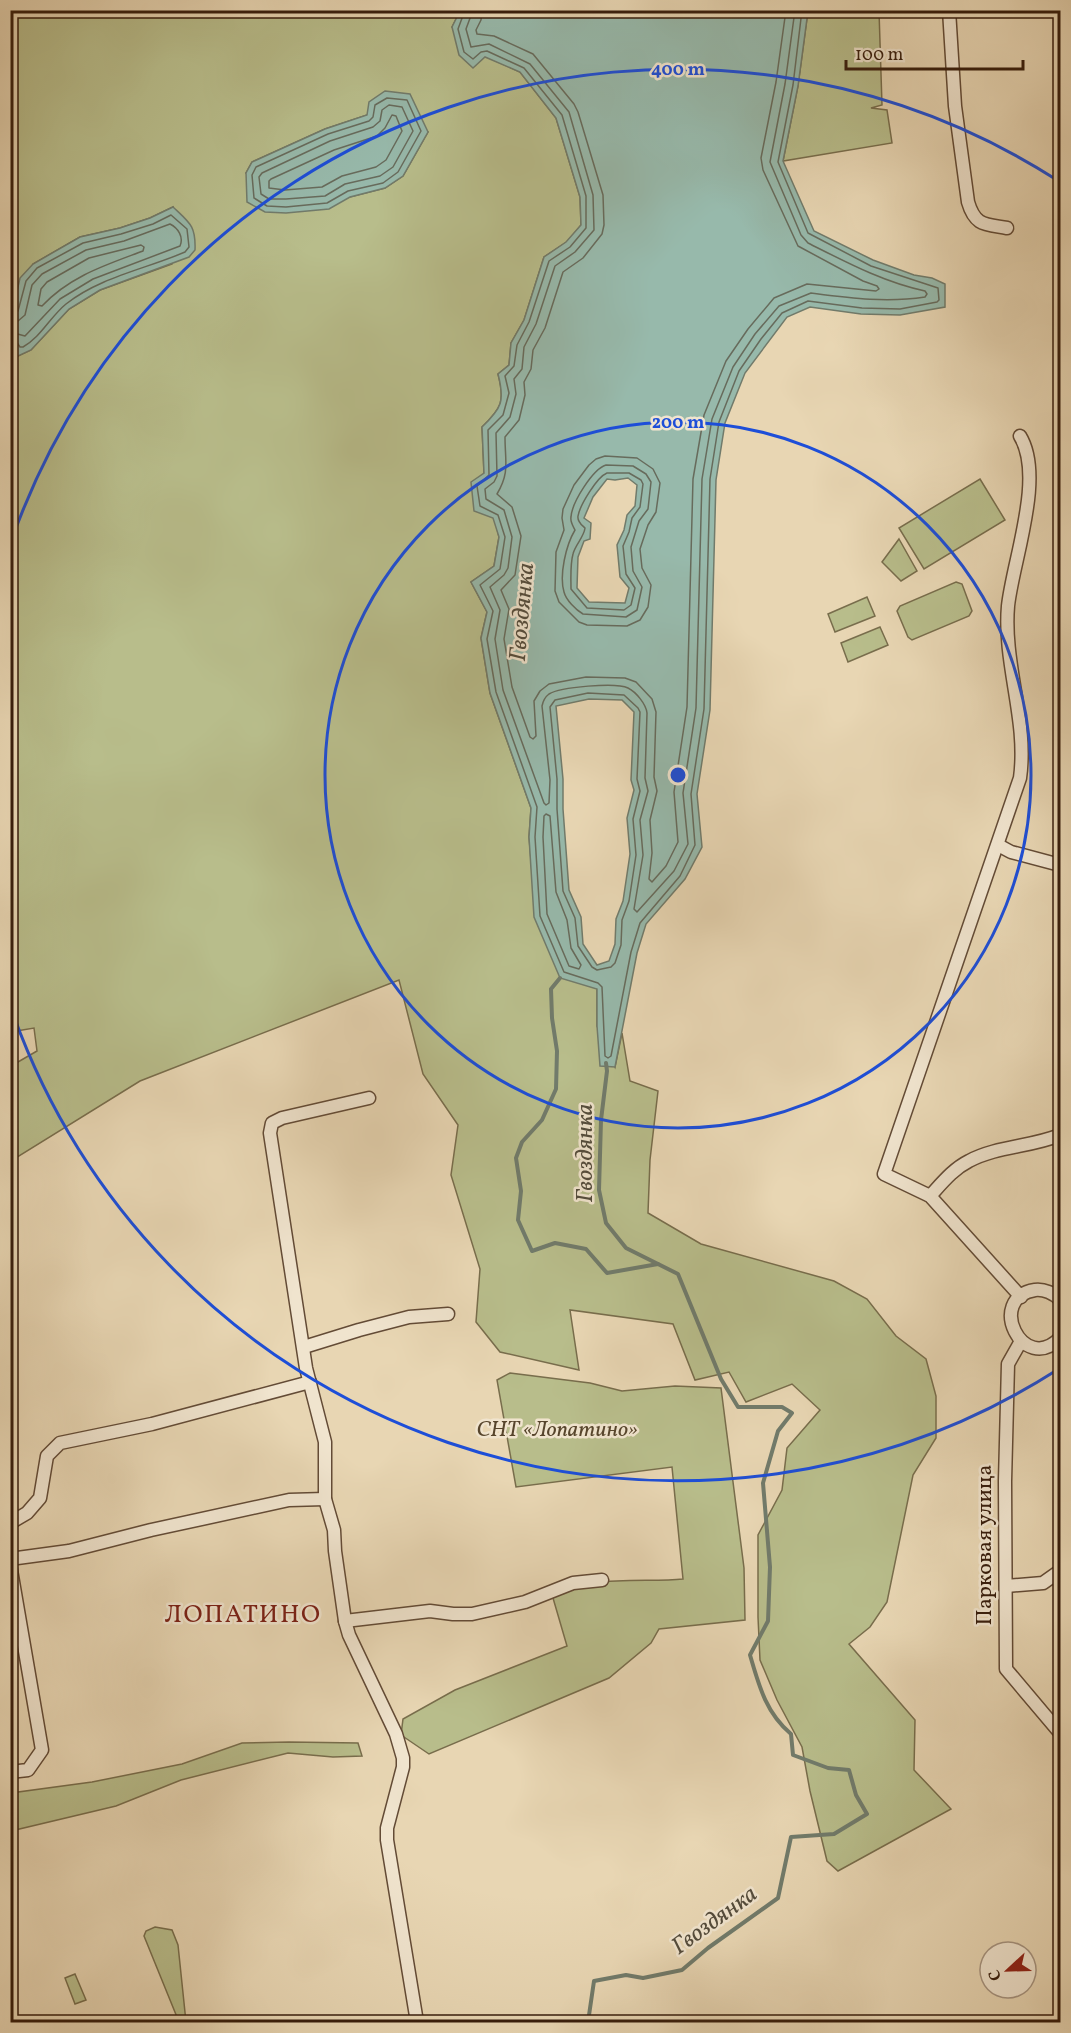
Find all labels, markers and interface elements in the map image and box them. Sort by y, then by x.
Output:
scale bar [846,33,1023,71]
text: 100 m [855,43,904,68]
text: 400 m [651,58,705,83]
text: 200 m [652,411,704,436]
water label: Гвоздянка [502,561,544,663]
centre of rings [668,765,688,785]
water label: Гвоздянка [569,1104,603,1202]
park label: СНТ «Лопатино» [476,1415,638,1446]
street label: Парковая улица [970,1465,1001,1625]
district label: ЛОПАТИНО [164,1597,322,1633]
water label: Гвоздянка [665,1878,765,1964]
north arrow [978,1940,1038,2000]
text: С [984,1966,1008,1984]

